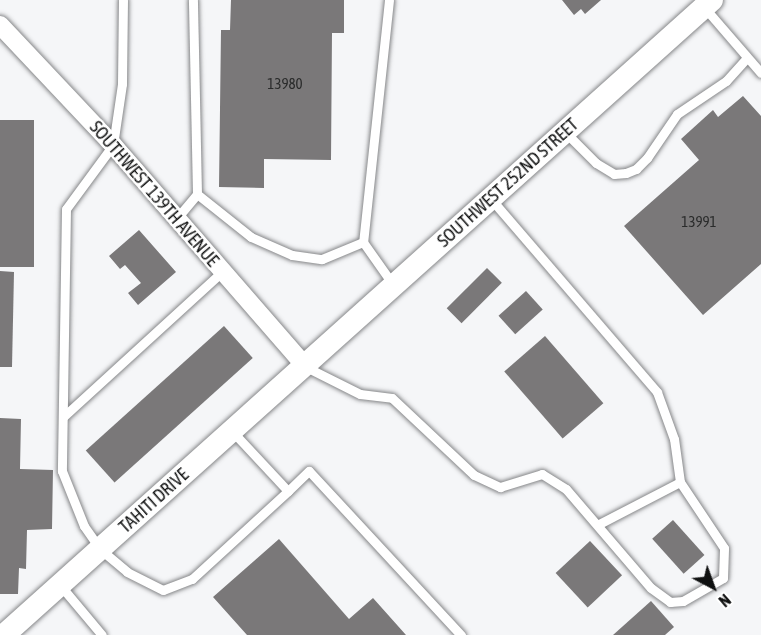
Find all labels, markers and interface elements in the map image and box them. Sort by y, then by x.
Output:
house number: 13980 [267,75,303,93]
street label: SOUTHWEST 252ND STREET [433,114,583,252]
street label: SOUTHWEST 139TH AVENUE [85,117,223,271]
house number: 13991 [681,213,717,231]
street label: TAHITI DRIVE [115,464,193,538]
north arrow [683,557,743,617]
text: N [715,591,734,610]

